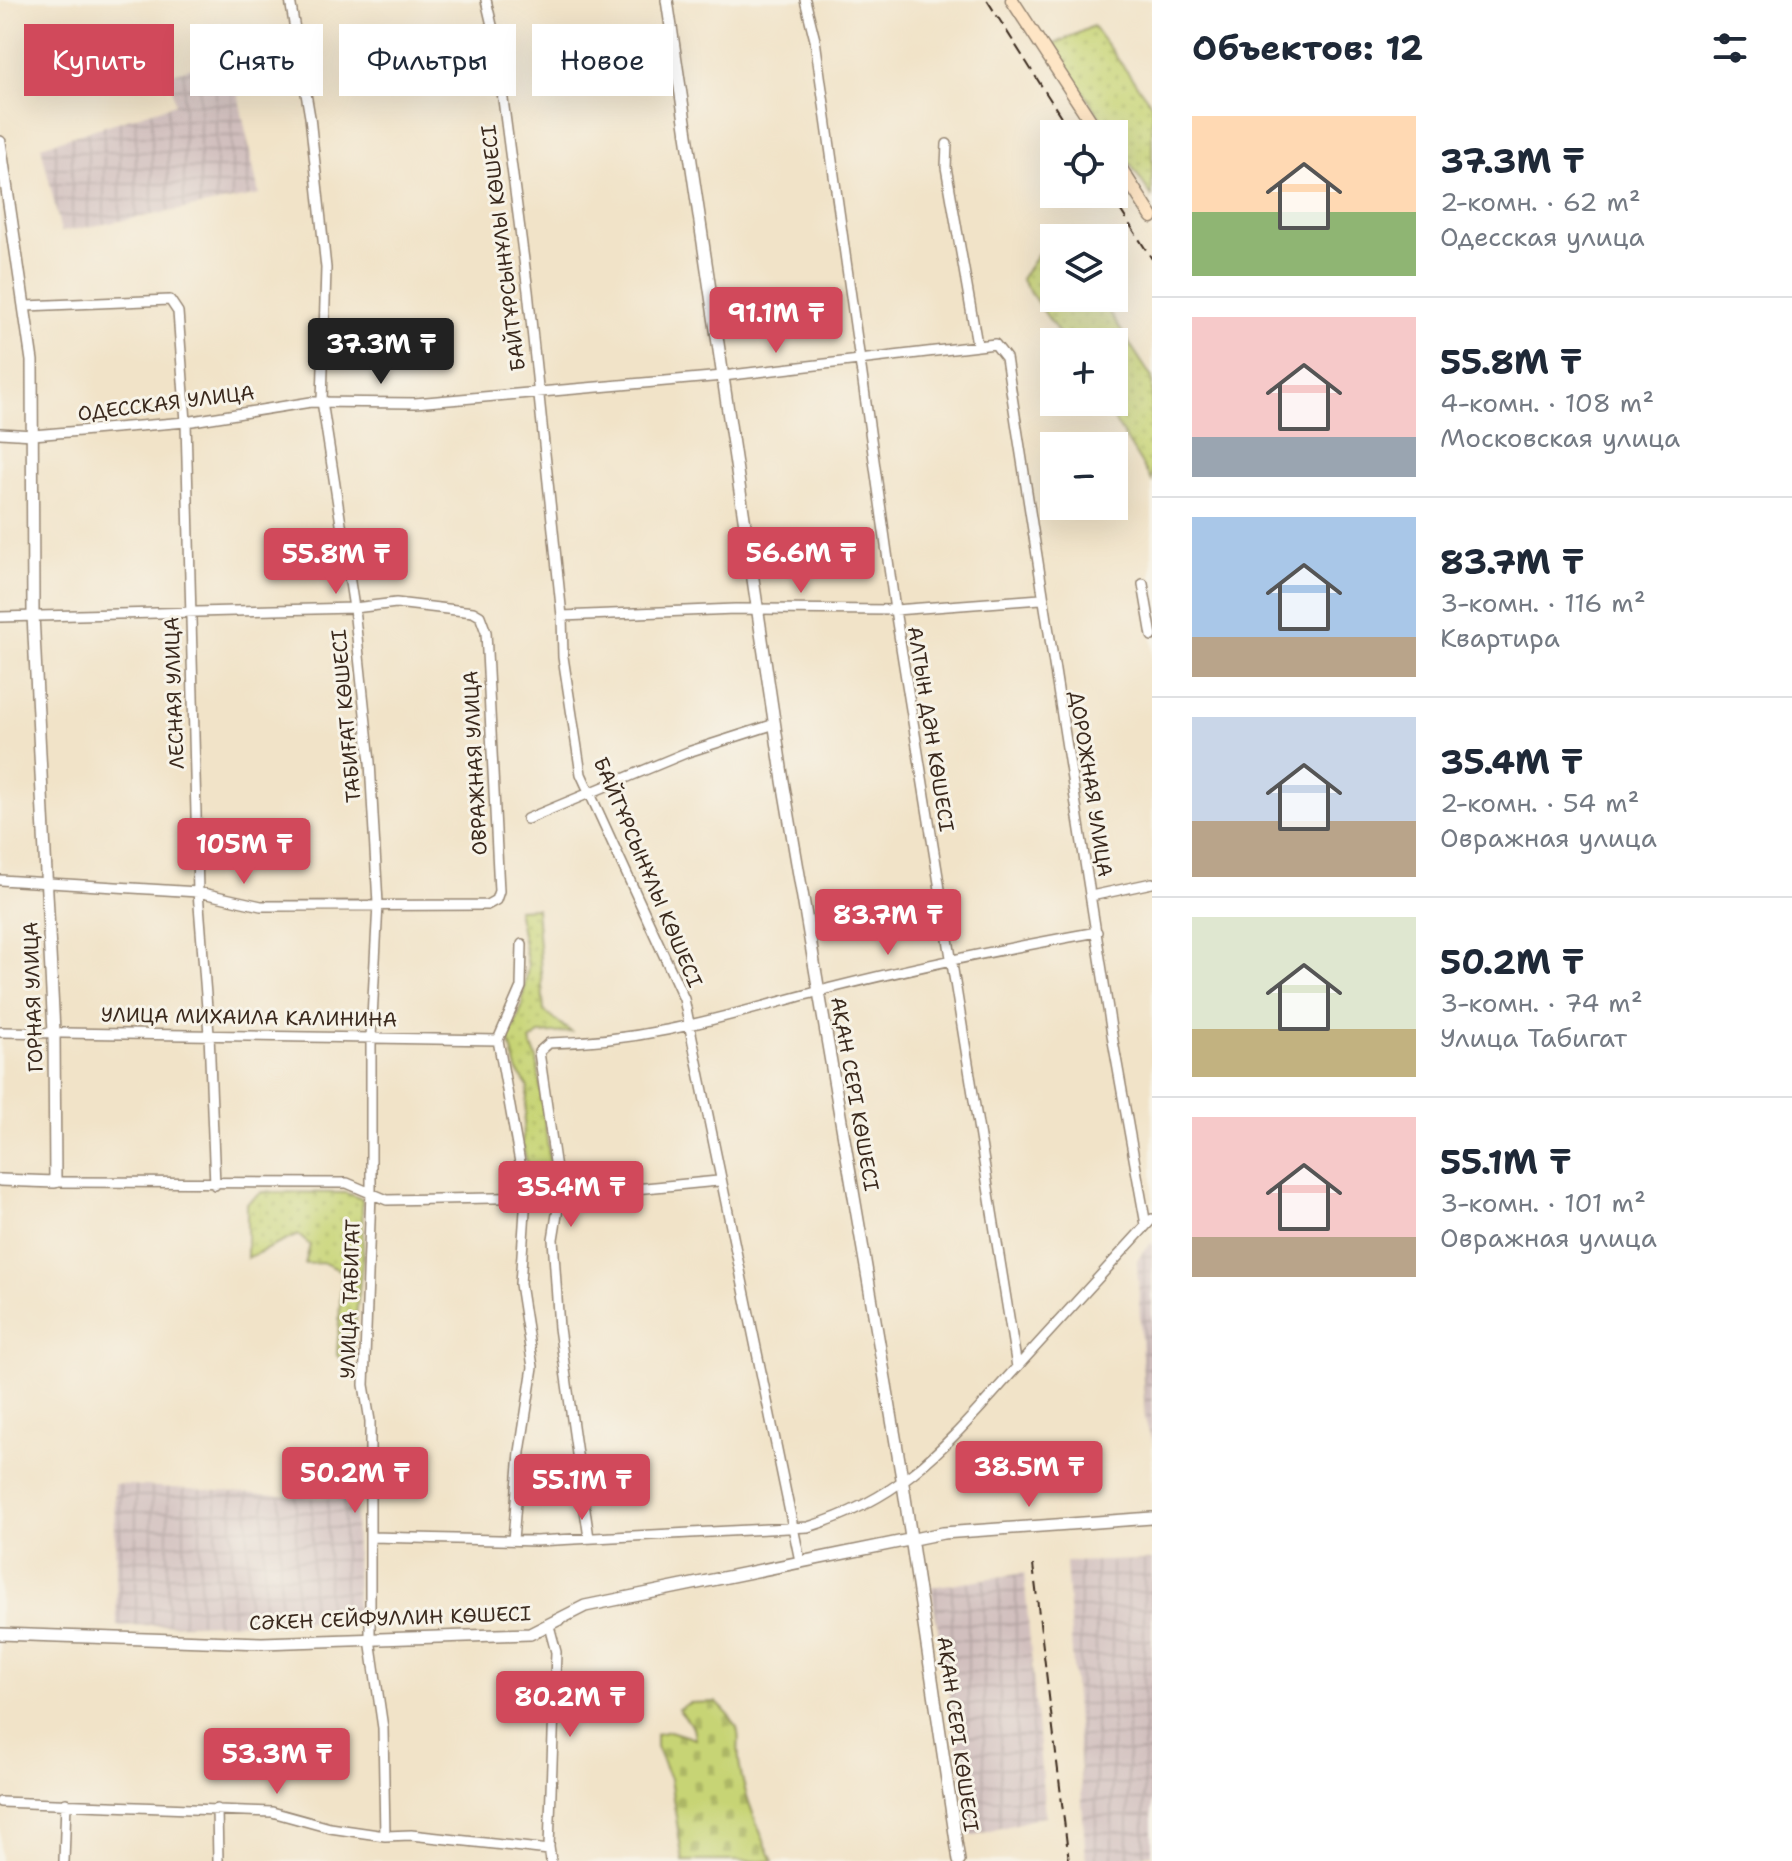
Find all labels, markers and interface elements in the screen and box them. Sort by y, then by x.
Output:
chip: Купить [24,24,174,96]
chip: Снять [190,24,323,96]
chip: Фильтры [339,24,516,96]
chip: Новое [532,24,673,96]
text: Объектов: 12 [1192,25,1423,71]
icon: filters [1708,26,1752,70]
map controls [1040,120,1128,520]
button: locate [1040,120,1128,208]
street label: БАЙТҰРСЫНҰЛЫ КӨШЕСІ [475,123,531,373]
text: 37.3M ₸ [1440,138,1584,184]
icon: home [1256,148,1352,244]
text: 2-комн. · 62 m² [1440,184,1641,219]
text: Одесская улица [1440,219,1645,254]
button: layers [1040,224,1128,312]
pin: 91.1M ₸ [702,287,850,355]
text: 91.1M ₸ [728,295,824,330]
pin: 37.3M ₸ [307,318,455,386]
text: 37.3M ₸ [326,326,436,361]
button: + [1040,328,1128,416]
text: 55.8M ₸ [1440,339,1582,385]
icon: home [1256,349,1352,445]
street label: ОДЕССКАЯ УЛИЦА [76,379,256,427]
text: 4-комн. · 108 m² [1440,385,1654,420]
text: Московская улица [1440,420,1680,455]
button: − [1040,432,1128,520]
pin: 56.6M ₸ [727,527,875,595]
pin: 55.8M ₸ [262,528,410,596]
text: 56.6M ₸ [746,535,856,570]
text: 55.8M ₸ [282,536,390,571]
text: 83.7M ₸ [1440,539,1584,585]
icon: home [1256,549,1352,645]
text: 3-комн. · 116 m² [1440,585,1646,620]
street label: ЛЕСНАЯ УЛИЦА [158,616,190,770]
text: Квартира [1440,620,1560,655]
street label: АЛТЫН ДӘН КӨШЕСІ [902,624,960,834]
street label: ТАБИҒАТ КӨШЕСІ [325,628,367,804]
street label: ОВРАЖНАЯ УЛИЦА [457,670,493,856]
street label: ДОРОЖНАЯ УЛИЦА [1063,689,1119,879]
text: 35.4M ₸ [1440,739,1583,785]
icon: home [1256,749,1352,845]
street label: БАЙТҰРСЫНҰЛЫ КӨШЕСІ [588,753,708,991]
text: 2-комн. · 54 m² [1440,785,1640,820]
pin: 105M ₸ [179,818,309,886]
text: Овражная улица [1440,820,1657,855]
text: 105M ₸ [195,826,293,861]
pin: 83.7M ₸ [814,889,962,957]
text: 83.7M ₸ [833,897,943,932]
street label: ГОРНАЯ УЛИЦА [17,921,49,1073]
text: 50.2M ₸ [1440,939,1584,985]
icon: home [1256,949,1352,1045]
text: 3-комн. · 74 m² [1440,985,1643,1020]
street label: АҚАН СЕРІ КӨШЕСІ [825,995,885,1193]
street label: УЛИЦА МИХАИЛА КАЛИНИНА [101,1001,397,1033]
text: Улица Табигат [1440,1020,1627,1055]
text: 55.1M ₸ [1440,1139,1571,1185]
icon: home [1256,1149,1352,1245]
pin: 35.4M ₸ [497,1161,645,1229]
text: 35.4M ₸ [516,1169,626,1204]
text: 3-комн. · 101 m² [1440,1185,1646,1220]
street label: УЛИЦА ТАБИГАТ [334,1219,366,1379]
text: Овражная улица [1440,1220,1657,1255]
pin: 38.5M ₸ [955,1441,1103,1509]
pin: 50.2M ₸ [281,1447,429,1515]
text: 38.5M ₸ [974,1449,1084,1484]
pin: 55.1M ₸ [508,1454,656,1522]
text: 50.2M ₸ [300,1455,410,1490]
text: 55.1M ₸ [532,1462,632,1497]
street label: СӘКЕН СЕЙФУЛЛИН КӨШЕСІ [249,1600,531,1636]
street label: АҚАН СЕРІ КӨШЕСІ [931,1635,985,1833]
pin: 80.2M ₸ [496,1671,644,1739]
text: 80.2M ₸ [514,1679,626,1714]
pin: 53.3M ₸ [203,1728,351,1796]
text: 53.3M ₸ [222,1736,332,1771]

